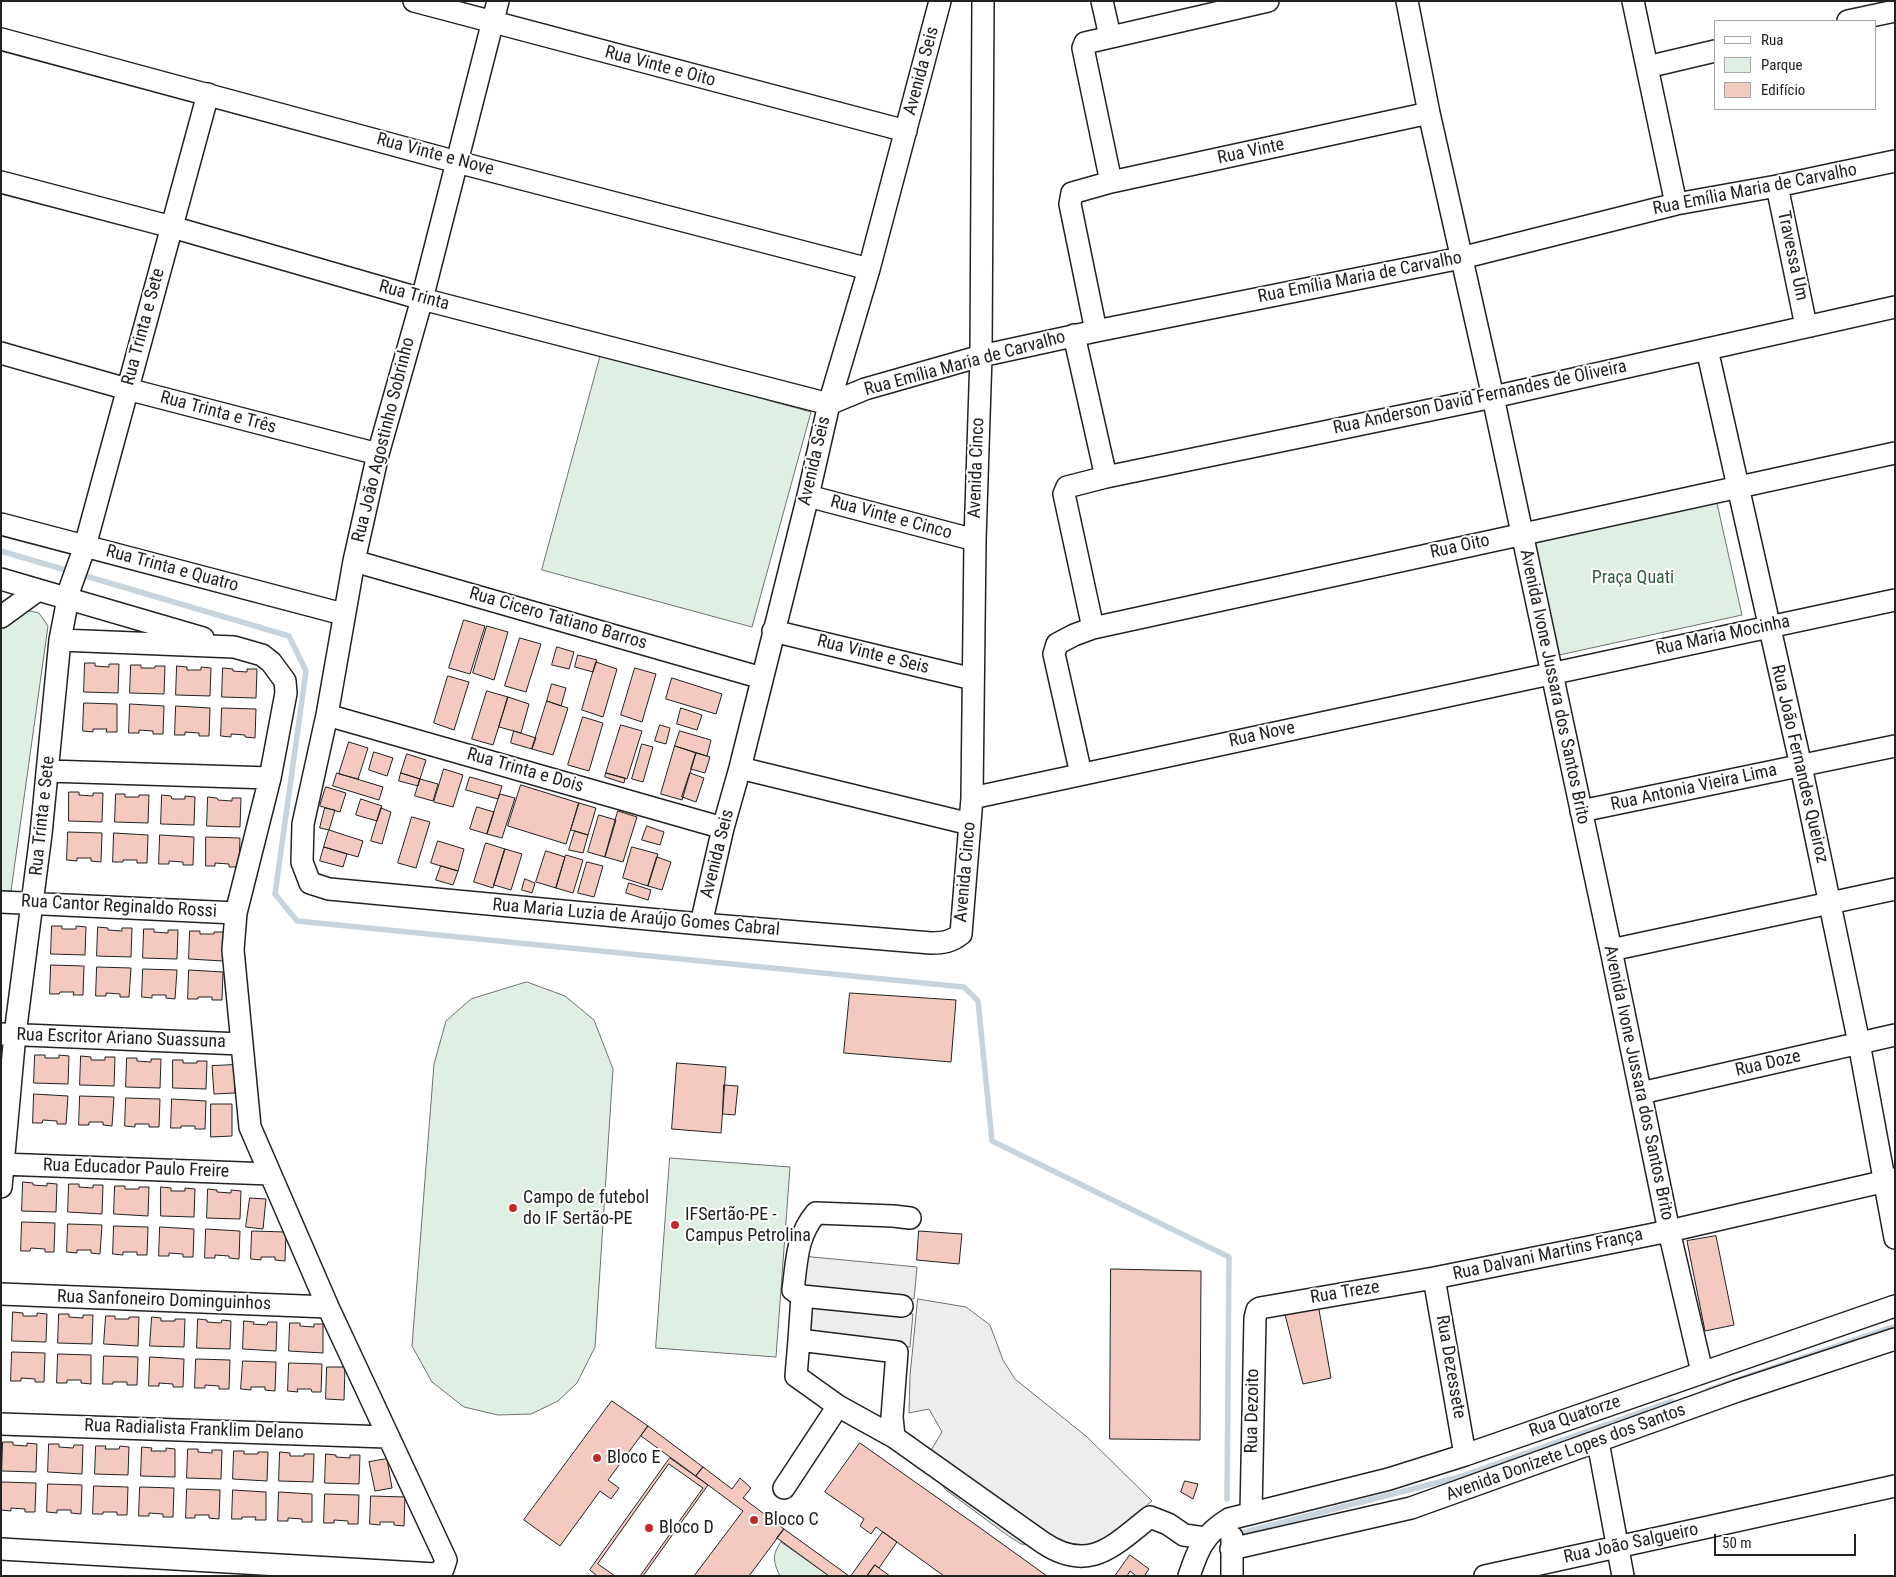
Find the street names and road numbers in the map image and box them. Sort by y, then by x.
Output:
street label: Avenida Seis [900,24,944,118]
street label: Rua Vinte e Oito [602,42,718,92]
street label: Rua Vinte e Nove [374,129,496,181]
street label: Rua Vinte [1216,134,1286,170]
street label: Rua Emília Maria de Carvalho [1651,160,1859,220]
street label: Travessa Um [1772,209,1812,303]
street label: Rua Emília Maria de Carvalho [1256,248,1464,308]
street label: Rua Trinta e Sete [118,266,170,388]
street label: Rua Trinta [376,276,452,316]
street label: Rua Emília Maria de Carvalho [862,327,1068,401]
street label: Rua João Agostinho Sobrinho [348,335,420,545]
street label: Rua Anderson David Fernandes de Oliveira [1331,356,1629,440]
street label: Rua Trinta e Três [158,387,278,439]
street label: Avenida Seis [794,414,836,508]
street label: Avenida Cinco [964,417,990,519]
street label: Rua Vinte e Cinco [828,491,954,545]
street label: Rua Oito [1428,530,1492,564]
street label: Rua Trinta e Quatro [103,541,241,597]
street label: Avenida Ivone Jussara dos Santos Brito [1514,548,1594,826]
street label: Rua Cicero Tatiano Barros [467,583,649,655]
street label: Rua Maria Mocinha [1654,611,1792,661]
street label: Rua Vinte e Seis [815,631,931,679]
street label: Rua João Fernandes Queiroz [1766,663,1832,865]
street label: Rua Nove [1227,717,1297,753]
street label: Rua Trinta e Dois [464,744,586,798]
street label: Rua Trinta e Sete [26,755,60,877]
street label: Rua Antonia Vieira Lima [1609,760,1779,816]
street label: Avenida Seis [697,807,739,901]
street label: Avenida Cinco [951,821,981,923]
street label: Rua Cantor Reginaldo Rossi [21,891,217,923]
street label: Rua Maria Luzia de Araújo Gomes Cabral [491,895,781,941]
street label: Avenida Ivone Jussara dos Santos Brito [1598,944,1678,1222]
street label: Rua Escritor Ariano Suassuna [16,1025,226,1053]
street label: Rua Doze [1733,1046,1803,1082]
street label: Rua Educador Paulo Freire [42,1155,230,1183]
street label: Rua Dalvani Martins França [1451,1224,1645,1286]
street label: Rua Treze [1309,1277,1381,1309]
street label: Rua Sanfoneiro Dominguinhos [57,1286,271,1316]
street label: Rua Dezessete [1430,1314,1470,1420]
street label: Rua Dezoito [1241,1368,1265,1454]
street label: Rua Quatorze [1527,1391,1623,1443]
street label: Avenida Donizete Lopes dos Santos [1443,1400,1689,1506]
street label: Rua Radialista Franklim Delano [84,1415,304,1445]
street label: Rua João Salgueiro [1562,1519,1700,1569]

